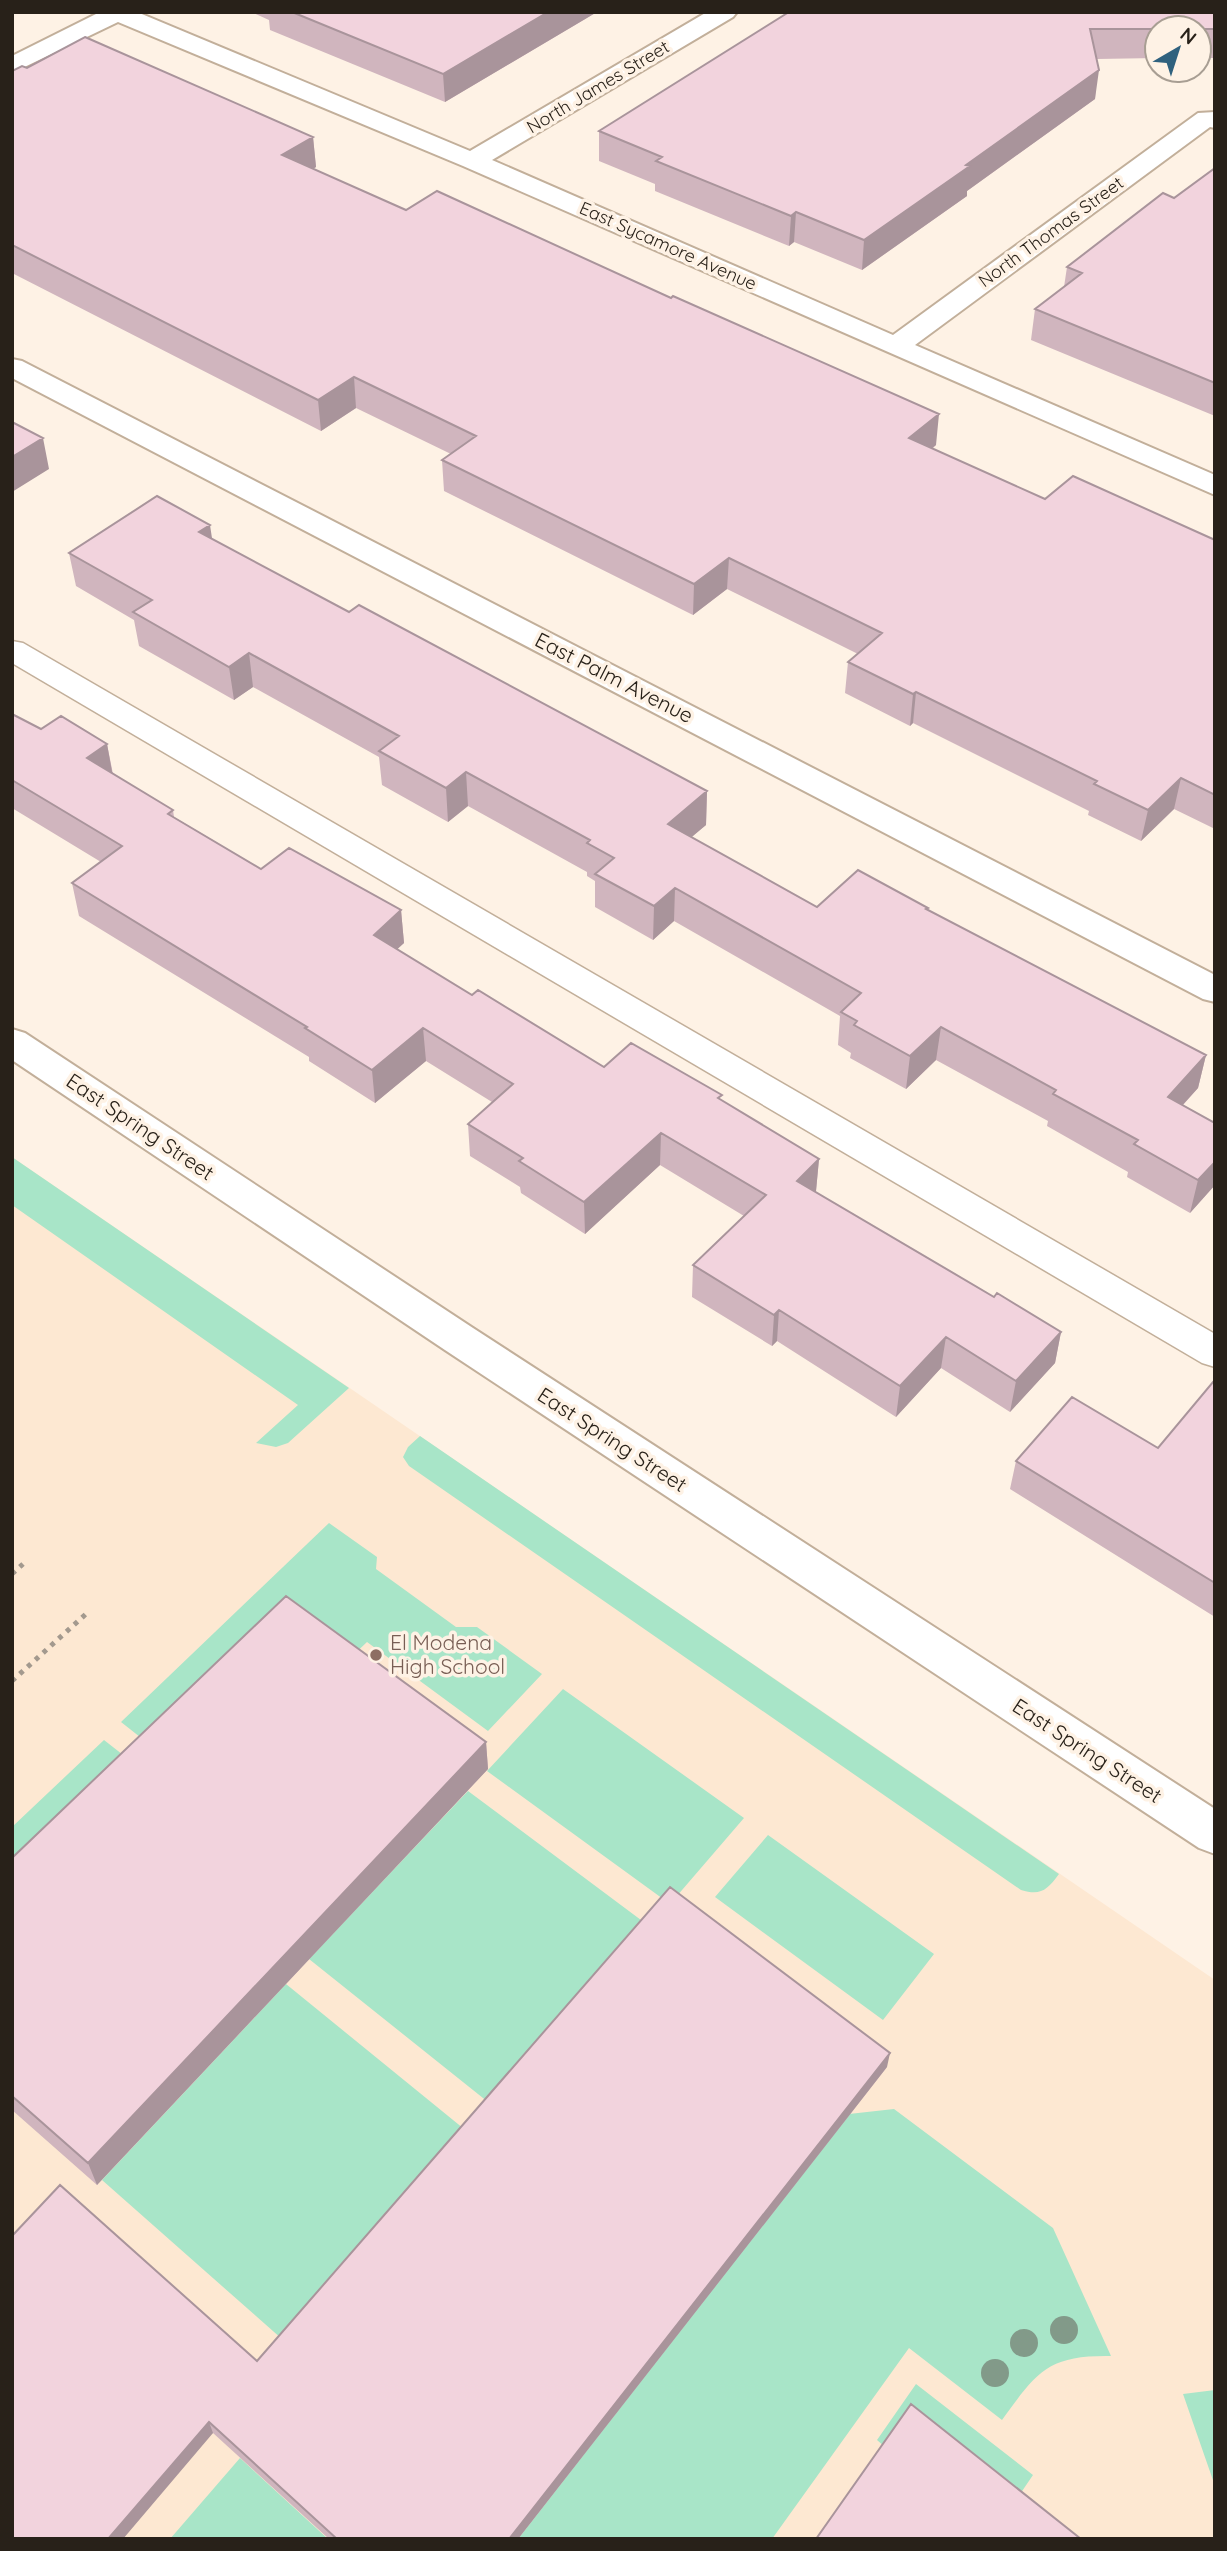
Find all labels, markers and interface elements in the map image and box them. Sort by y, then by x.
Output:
north arrow [1143,14,1213,84]
text: N [1176,22,1202,50]
street label: North James Street [522,35,673,138]
street label: North Thomas Street [974,171,1128,292]
street label: East Sycamore Avenue [576,196,760,295]
street label: East Palm Avenue [531,626,698,728]
street label: East Spring Street [62,1067,219,1185]
street label: East Spring Street [533,1381,692,1497]
place label: El Modena High School [390,1629,505,1679]
marker: El Modena High School [368,1647,384,1663]
street label: East Spring Street [1008,1692,1167,1808]

